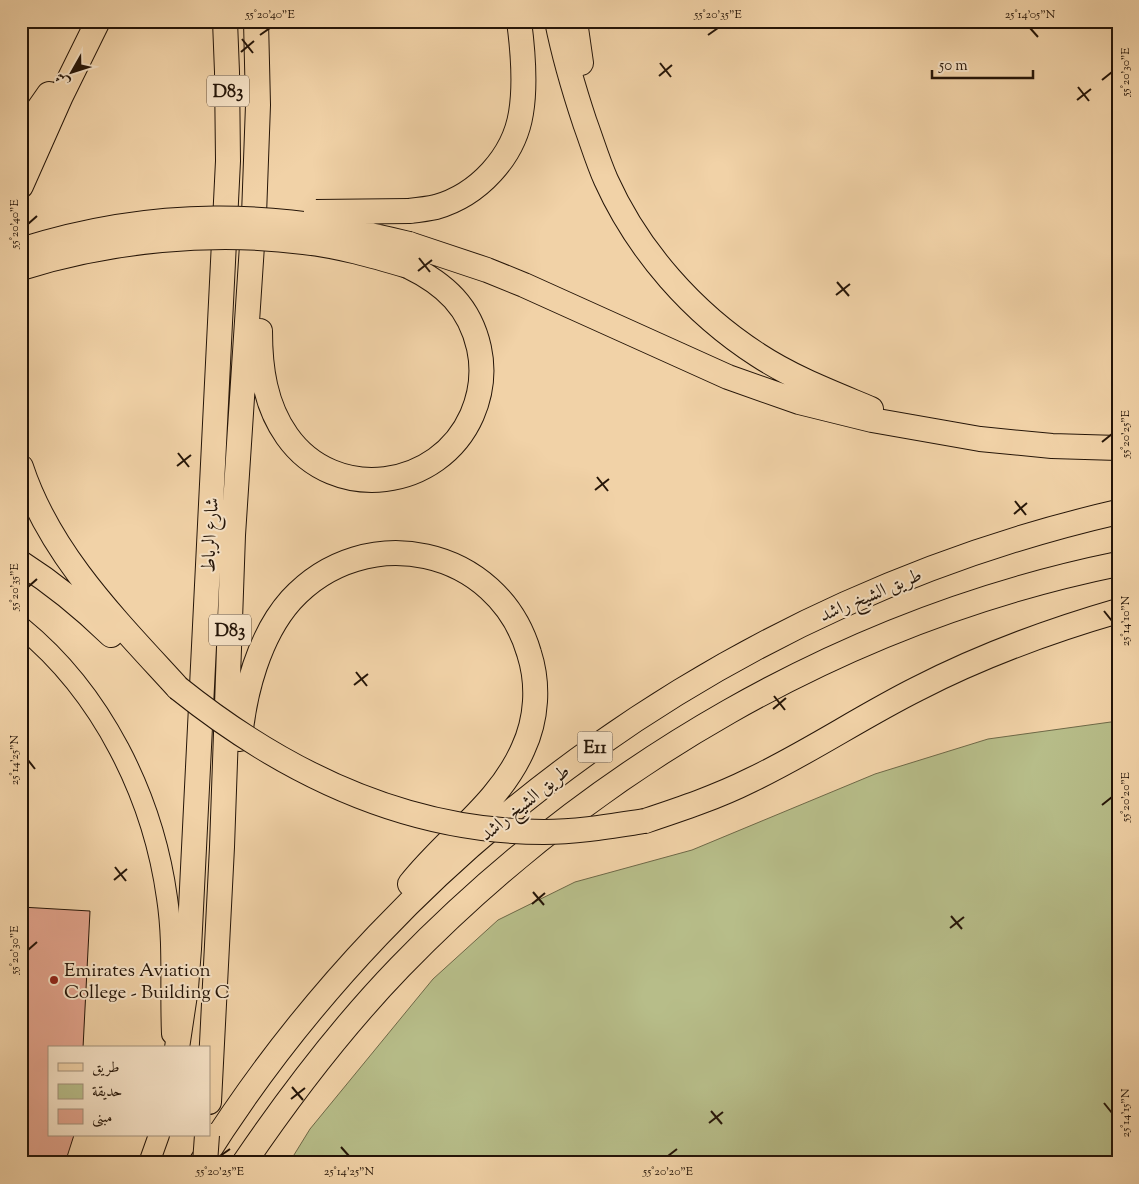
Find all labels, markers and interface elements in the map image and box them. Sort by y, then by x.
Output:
text: 55°20'40"E [244,6,295,24]
text: 55°20'35"E [693,6,742,24]
text: 25°14'05"N [1005,6,1056,24]
text: 55°20'30"E [1117,47,1135,98]
north arrow [48,48,98,98]
scale bar [932,48,1033,80]
text: 50 m [938,56,968,77]
text: ش [51,67,76,91]
road number: D83 [207,76,249,106]
text: 55°20'40"E [6,199,24,250]
text: 55°20'25"E [1117,409,1135,459]
street label: شارع الرباط [196,497,227,573]
text: 55°20'35"E [6,563,24,612]
street label: طريق الشيخ راشد [815,563,927,632]
text: 25°14'10"N [1117,595,1135,646]
road number: D83 [209,614,251,646]
road number: E11 [578,732,612,762]
text: 25°14'25"N [6,734,24,785]
street label: طريق الشيخ راشد [475,759,578,850]
text: 55°20'20"E [1117,771,1135,823]
text: 55°20'30"E [6,925,24,976]
place label: Emirates Aviation College - Building C [64,958,230,1007]
marker: Emirates Aviation College - Building C [48,974,60,986]
legend [48,1046,210,1136]
text: طريق [92,1058,119,1079]
text: حديقة [92,1082,122,1103]
text: 25°14'15"N [1117,1088,1135,1137]
text: مبنى [92,1108,112,1129]
text: 55°20'25"E [195,1163,245,1181]
text: 25°14'25"N [324,1163,375,1181]
text: 55°20'20"E [642,1163,694,1181]

